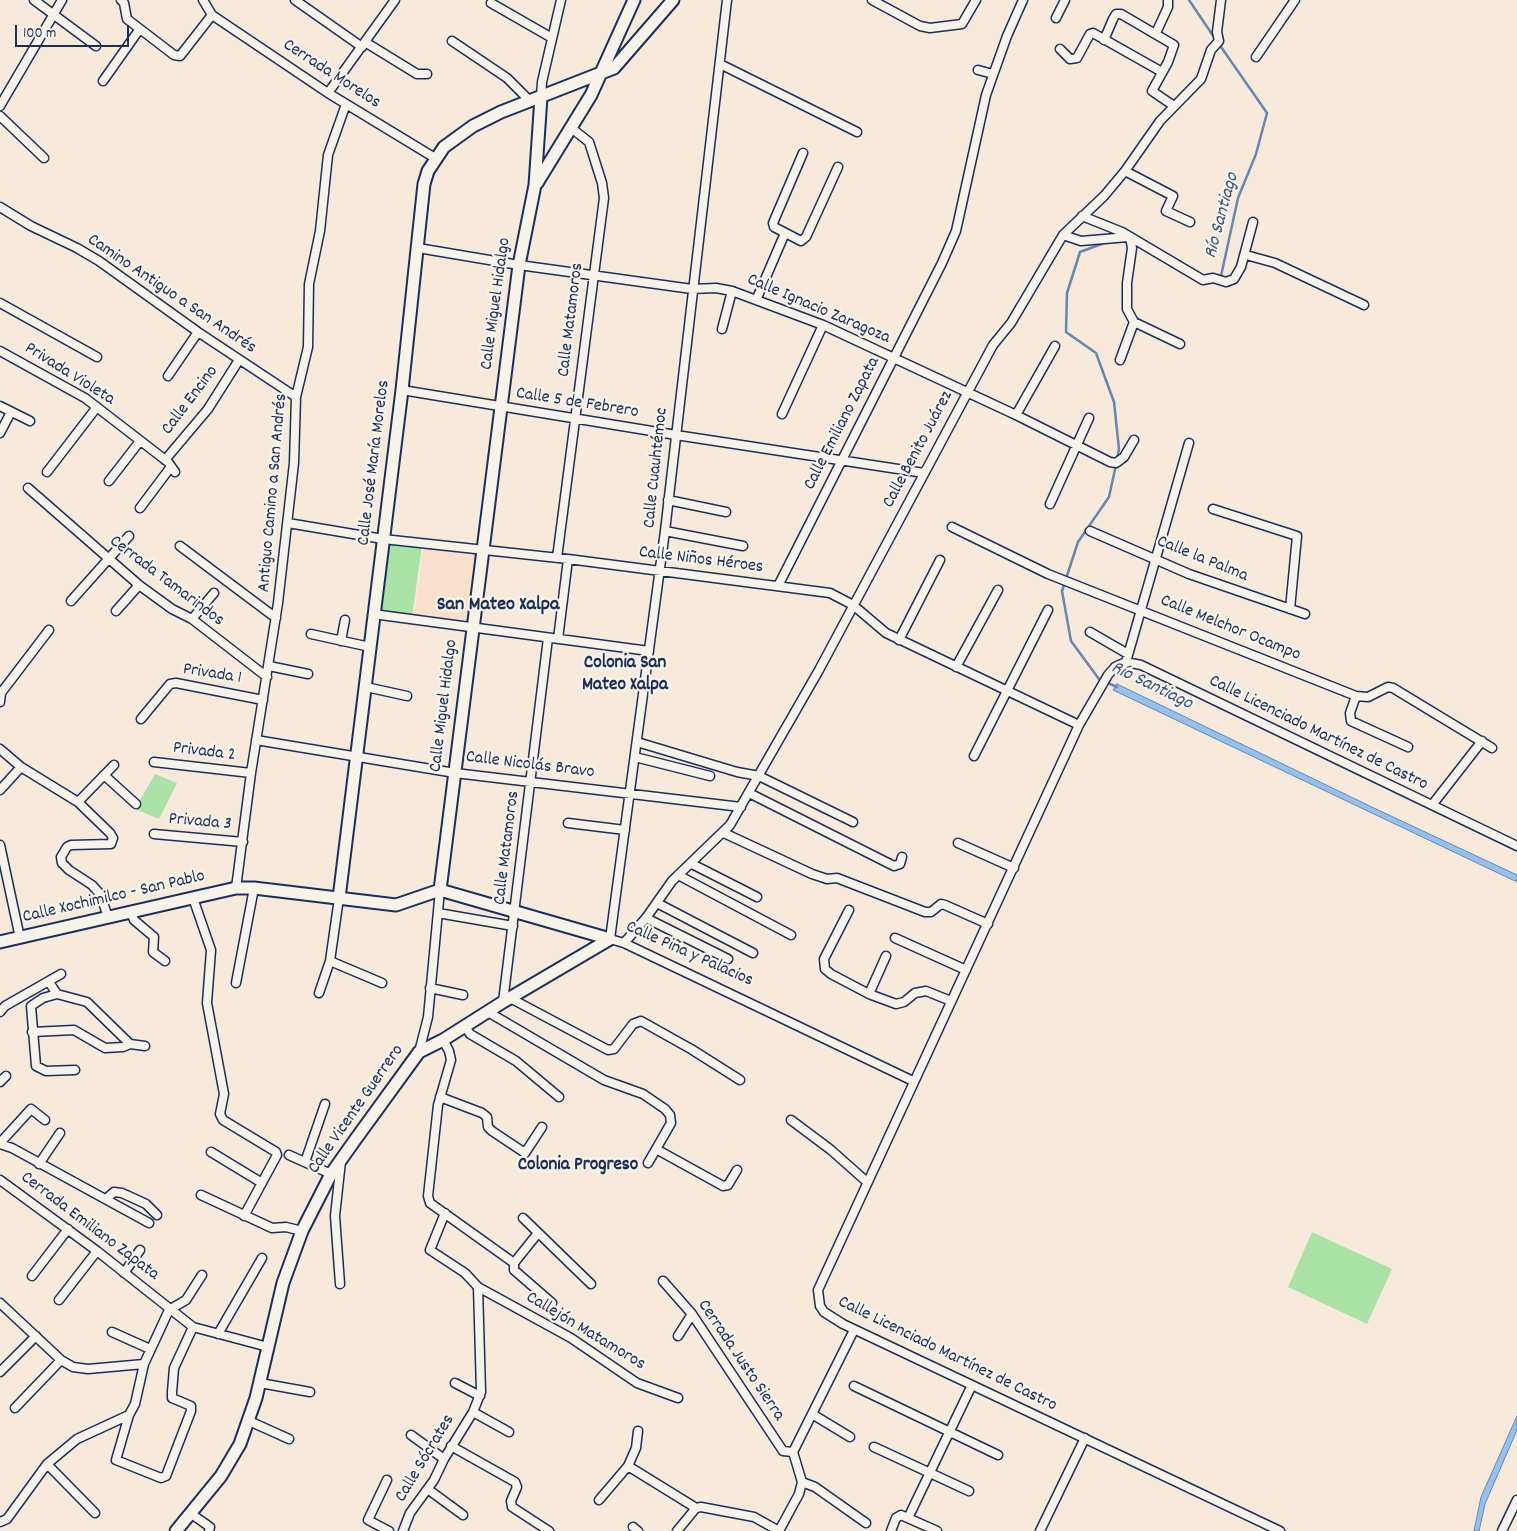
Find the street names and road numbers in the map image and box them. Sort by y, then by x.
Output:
street label: Cerrada Morelos [278,35,384,115]
street label: Camino Antiguo a San Andrés [82,230,260,360]
street label: Calle Miguel Hidalgo [477,236,517,372]
street label: Calle Matamoros [554,262,590,378]
street label: Calle Ignacio Zaragoza [743,270,893,350]
street label: Privada Violeta [20,339,118,411]
street label: Calle Emiliano Zapata [800,354,886,494]
street label: Calle Encino [158,362,224,440]
street label: Calle José María Morelos [354,379,396,547]
street label: Calle 5 de Febrero [514,384,640,424]
street label: Calle Benito Juárez [879,388,959,512]
street label: Antiguo Camino a San Andrés [255,393,293,593]
street label: Calle Cuauhtémoc [640,407,674,529]
street label: Cerrada Tamarindos [104,532,228,632]
street label: Calle la Palma [1153,532,1251,588]
street label: Calle Niños Héroes [637,543,765,579]
street label: Calle Melchor Ocampo [1157,591,1303,667]
street label: Calle Miguel Hidalgo [426,639,464,773]
street label: Privada 1 [181,660,243,690]
street label: Calle Licenciado Martínez de Castro [1205,671,1431,797]
street label: Privada 2 [171,738,237,768]
street label: Calle Nicolás Bravo [464,747,596,785]
street label: Calle Matamoros [490,790,526,906]
street label: Privada 3 [168,809,232,837]
street label: Calle Xochimilco - San Pablo [21,867,207,929]
street label: Calle Piña y Palacios [622,917,756,993]
street label: Calle Vicente Guerrero [304,1041,410,1179]
street label: Cerrada Emiliano Zapata [15,1168,163,1286]
street label: Callejón Matamoros [521,1288,649,1376]
street label: Calle Licenciado Martínez de Castro [834,1292,1060,1418]
street label: Cerrada Justo Sierra [692,1296,788,1426]
street label: Calle Sócrates [391,1411,461,1507]

